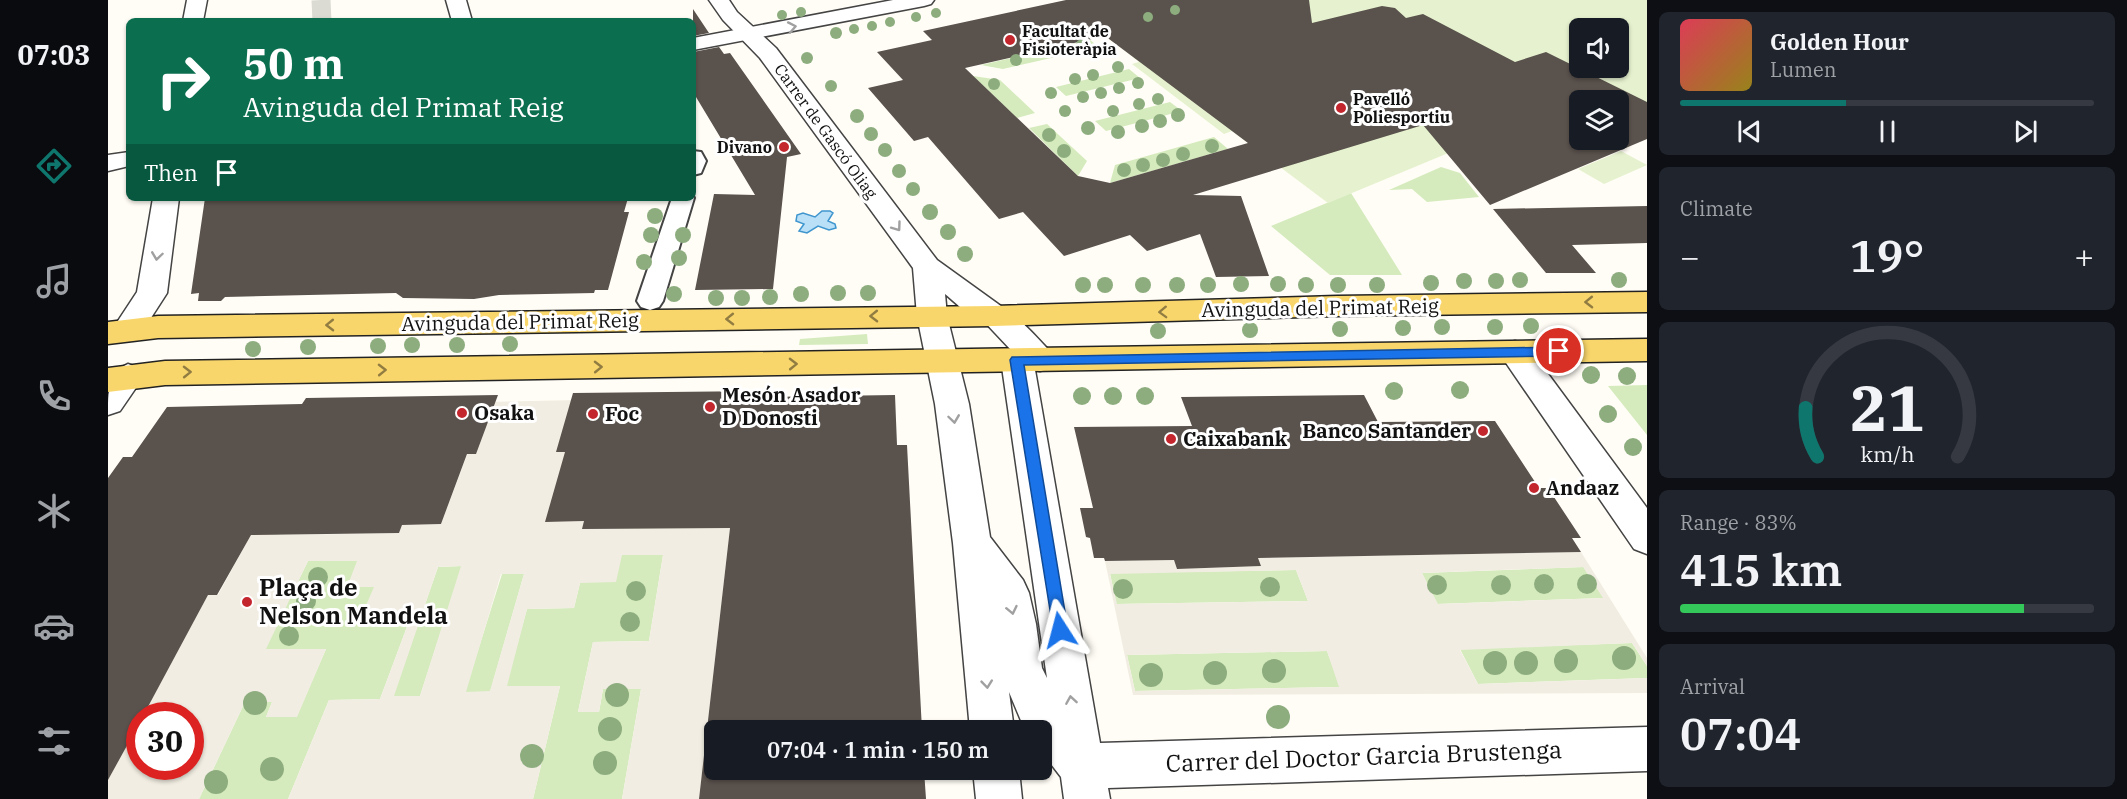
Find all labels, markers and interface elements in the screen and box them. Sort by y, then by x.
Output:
map controls [1569,18,1629,150]
button: sound [1569,18,1629,78]
one-way arrow [787,21,797,34]
place label: Facultat de Fisioteràpia [1022,21,1117,59]
text: Golden Hour [1770,27,1909,56]
marker: Facultat de Fisioteràpia [1003,33,1017,47]
text: 50 m [243,36,344,91]
text: 07:03 [18,37,90,72]
icon: right [144,42,222,120]
text: Lumen [1770,56,1837,83]
street label: Carrer de Gascó Oliag [770,59,882,203]
text: Avinguda del Primat Reig [243,89,564,124]
place label: Pavelló Poliesportiu [1353,89,1450,127]
button: layers [1569,90,1629,150]
marker: Pavelló Poliesportiu [1334,101,1348,115]
icon: previous [1733,115,1766,148]
icon: pause [1871,115,1904,148]
icon: next [2009,115,2042,148]
place label: Divano [717,137,772,157]
marker: Divano [777,140,791,154]
icon: directions [33,145,75,187]
icon: arrive [210,156,243,189]
text: Then [144,158,198,187]
text: Climate [1680,195,1753,222]
one-way arrow [890,221,901,232]
text: 19° [1849,226,1925,284]
text: − [1680,235,1700,278]
text: + [2074,235,2094,278]
one-way arrow [152,251,164,260]
icon: music [33,260,75,302]
street label: Avinguda del Primat Reig [1201,292,1439,323]
one-way arrow [1584,296,1593,309]
one-way arrow [1158,305,1167,318]
street label: Avinguda del Primat Reig [401,306,639,337]
one-way arrow [869,310,878,322]
one-way arrow [725,313,734,325]
one-way arrow [326,319,335,331]
pin [1533,325,1584,376]
icon: arrive [1542,334,1575,367]
one-way arrow [788,358,797,370]
one-way arrow [593,361,602,373]
one-way arrow [377,364,386,376]
one-way arrow [182,366,191,379]
text: 21 [1850,367,1924,448]
icon: phone [33,375,75,417]
place label: Mesón Asador D Donosti [722,381,861,431]
place label: Osaka [474,399,535,426]
place label: Foc [605,400,640,427]
marker: Mesón Asador D Donosti [703,400,717,414]
marker: Osaka [455,406,469,420]
marker: Foc [586,407,600,421]
one-way arrow [947,414,959,424]
place label: Banco Santander [1302,417,1471,444]
marker: Banco Santander [1476,424,1490,438]
place label: Caixabank [1183,425,1288,452]
marker: Caixabank [1164,432,1178,446]
text: km/h [1860,440,1914,468]
place label: Andaaz [1546,474,1619,501]
marker: Andaaz [1527,481,1541,495]
icon: climate [33,490,75,532]
text: Range · 83% [1680,509,1797,536]
text: 415 km [1680,540,1842,598]
place label: Plaça de Nelson Mandela [259,571,448,631]
marker: Plaça de Nelson Mandela [240,595,254,609]
position arrow [1028,598,1092,662]
one-way arrow [1005,604,1018,614]
icon: car [33,605,75,647]
text: Arrival [1680,673,1745,700]
one-way arrow [980,680,993,689]
one-way arrow [1065,695,1077,704]
speed limit sign: 30 [126,702,204,780]
text: 07:04 [1680,704,1801,762]
icon: filters [33,720,75,762]
street label: Carrer del Doctor Garcia Brustenga [1165,733,1563,779]
text: 07:04 · 1 min · 150 m [767,735,989,764]

